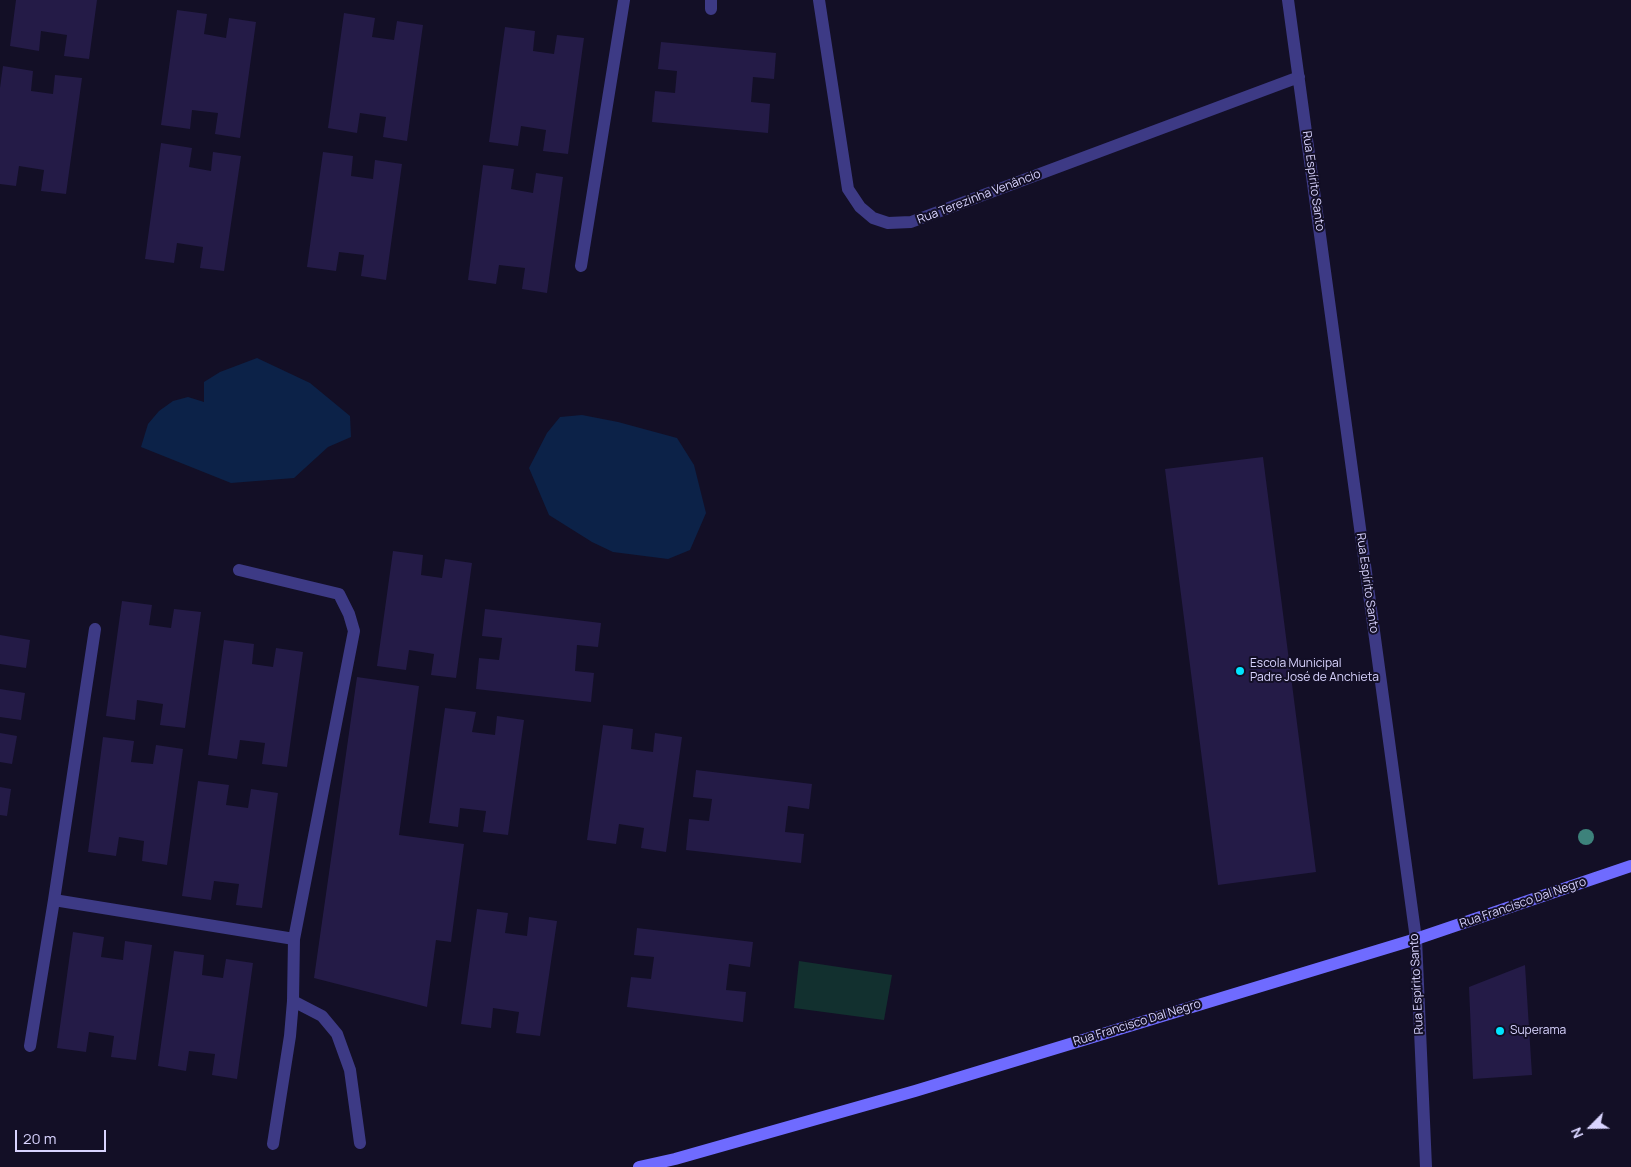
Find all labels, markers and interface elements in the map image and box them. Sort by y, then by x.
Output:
street label: Rua Espírito Santo [1299,130,1327,232]
street label: Rua Terezinha Venâncio [915,167,1043,227]
street label: Rua Espírito Santo [1353,532,1381,634]
place label: Escola Municipal Padre José de Anchieta [1250,657,1379,685]
marker: Escola Municipal Padre José de Anchieta [1234,665,1246,677]
street label: Rua Francisco Dal Negro [1458,875,1588,931]
street label: Rua Espírito Santo [1407,933,1427,1035]
street label: Rua Francisco Dal Negro [1071,997,1203,1049]
place label: Superama [1510,1024,1566,1038]
marker: Superama [1494,1025,1506,1037]
north arrow [1566,1102,1616,1152]
scale bar [18,1120,109,1152]
text: N [1566,1125,1587,1141]
text: 20 m [23,1128,56,1149]

